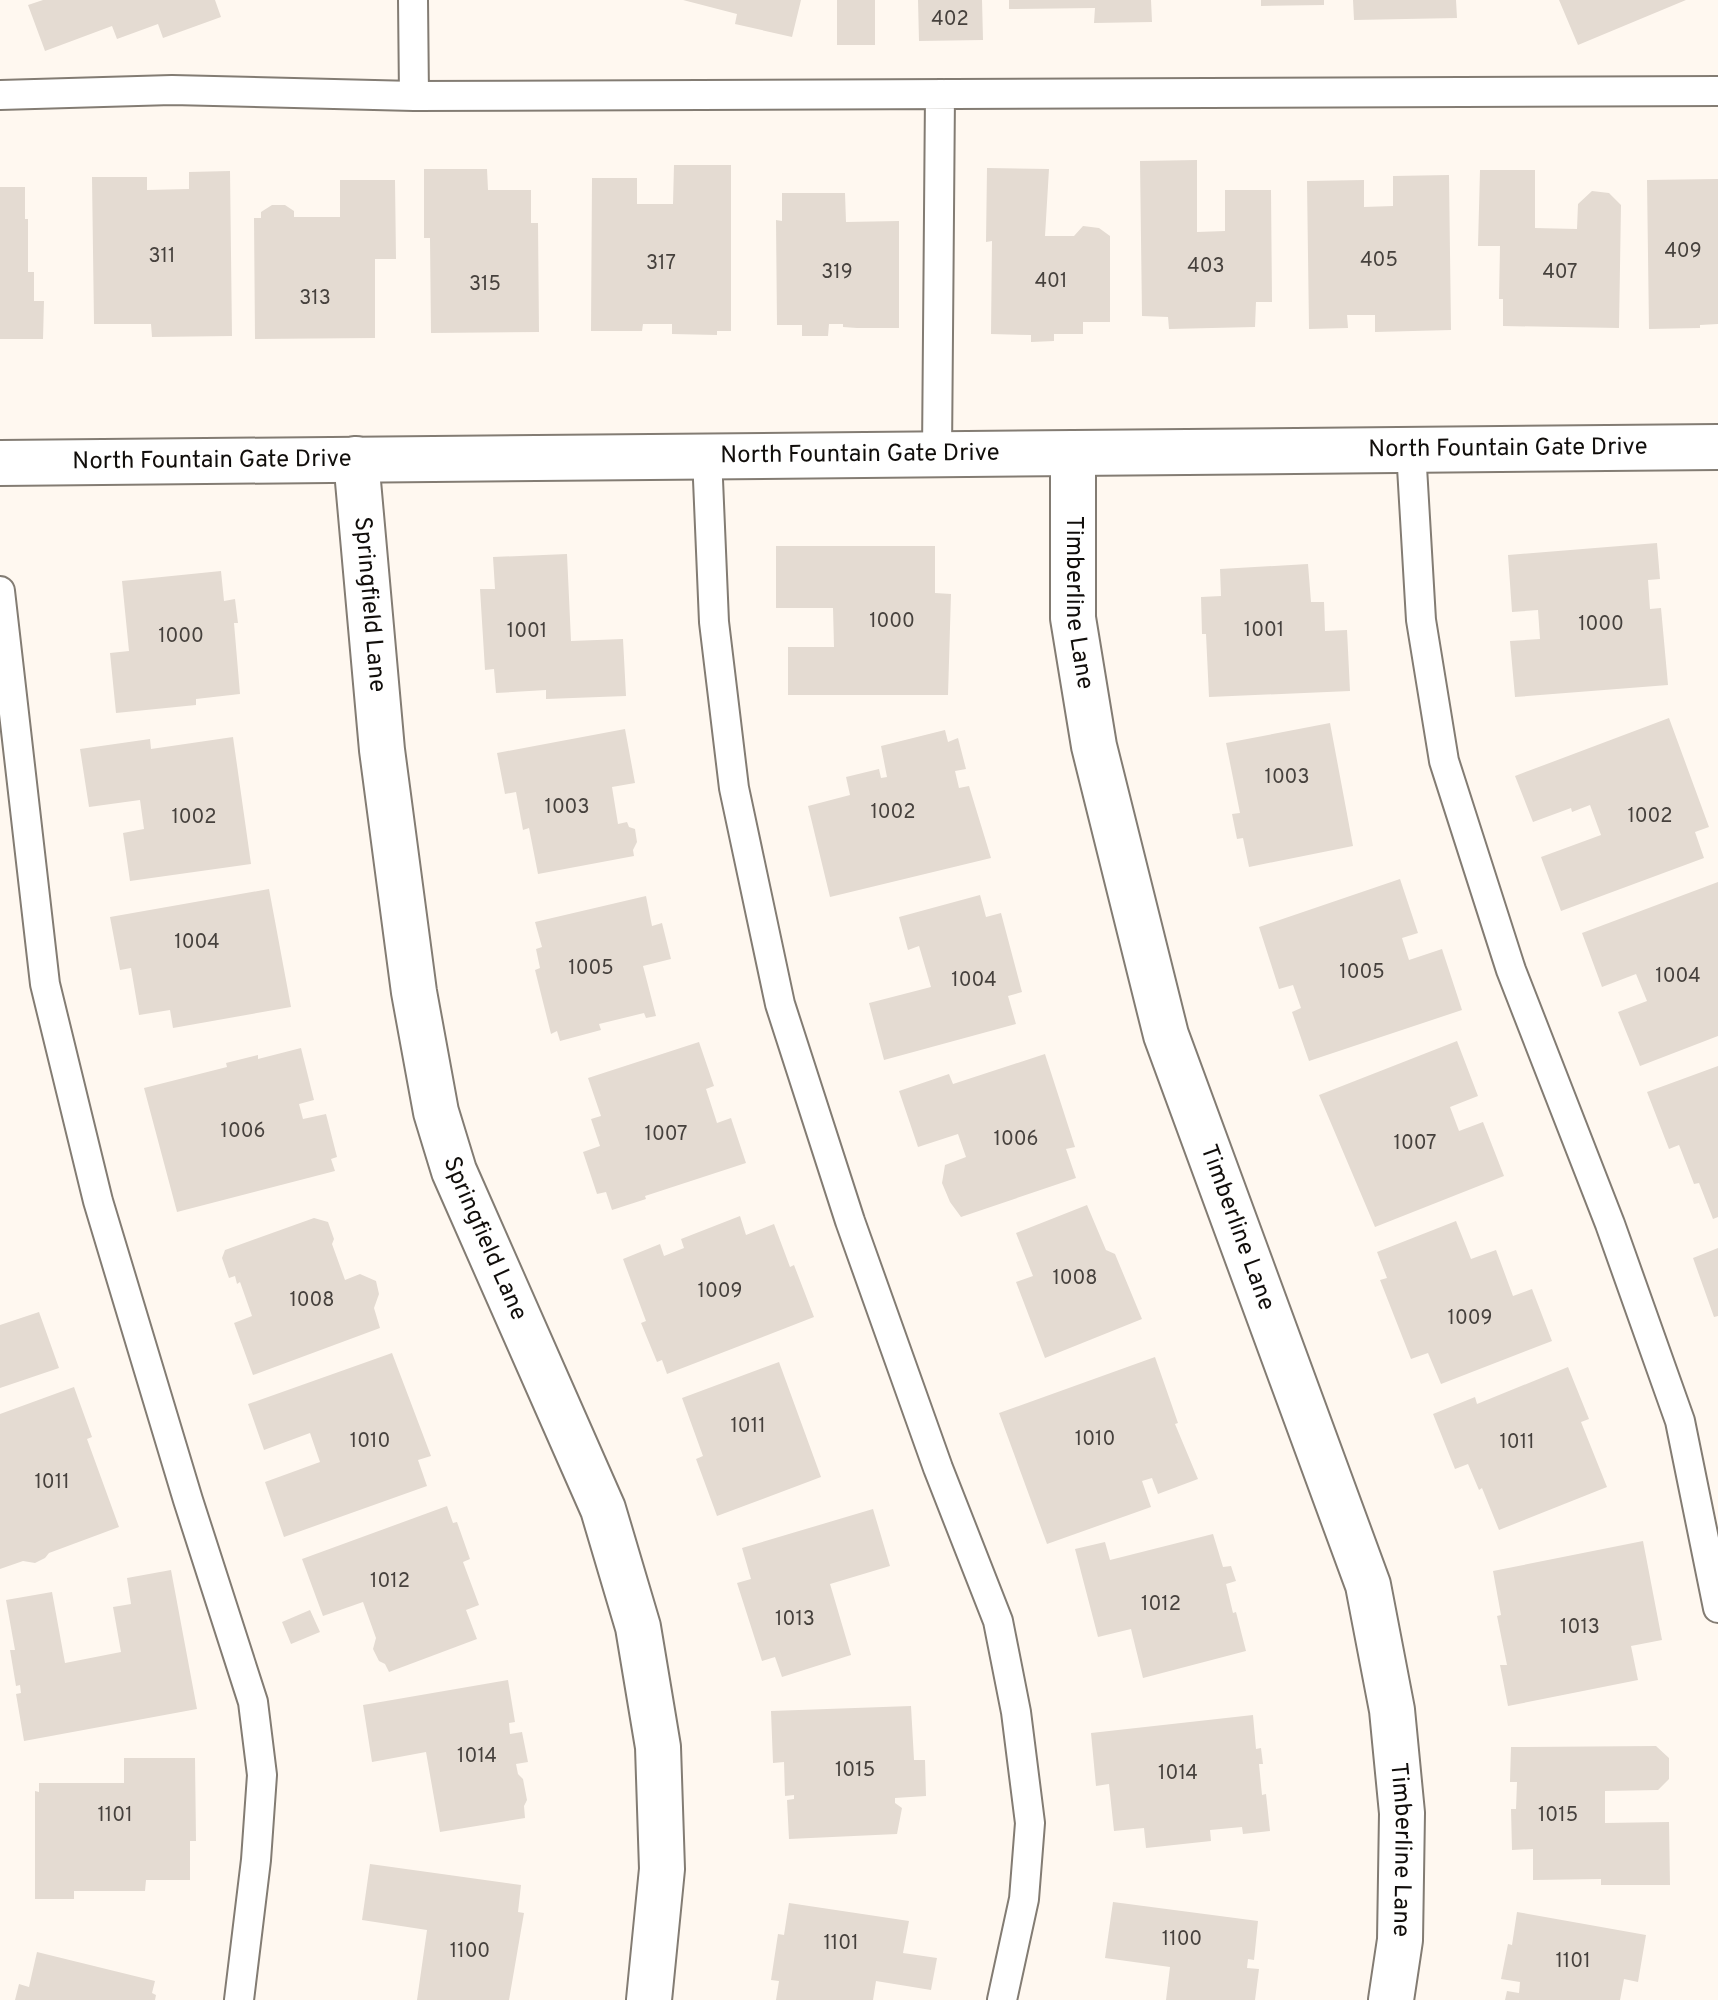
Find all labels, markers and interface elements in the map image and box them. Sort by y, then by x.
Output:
house number: 402 [931,7,969,33]
house number: 409 [1664,239,1702,265]
house number: 311 [149,244,175,270]
house number: 405 [1360,248,1398,274]
house number: 317 [646,251,676,277]
house number: 403 [1187,254,1225,280]
house number: 319 [821,260,853,286]
house number: 407 [1542,260,1578,286]
house number: 401 [1035,269,1067,295]
house number: 315 [469,272,501,298]
house number: 313 [299,286,331,312]
street label: North Fountain Gate Drive [1368,433,1648,465]
street label: North Fountain Gate Drive [720,439,1000,471]
street label: North Fountain Gate Drive [72,445,352,477]
street label: Springfield Lane [346,515,392,693]
street label: Timberline Lane [1058,516,1100,692]
house number: 1000 [869,609,915,635]
house number: 1000 [1578,612,1624,638]
house number: 1001 [1244,618,1284,644]
house number: 1001 [507,619,547,645]
house number: 1000 [158,624,204,650]
house number: 1003 [1264,765,1310,791]
house number: 1003 [544,795,590,821]
house number: 1002 [870,800,916,826]
house number: 1002 [1627,804,1673,830]
house number: 1002 [171,805,217,831]
house number: 1004 [174,930,220,956]
house number: 1005 [568,956,614,982]
house number: 1005 [1339,960,1385,986]
house number: 1004 [1655,964,1701,990]
house number: 1004 [951,968,997,994]
house number: 1006 [221,1119,265,1145]
house number: 1007 [645,1122,687,1148]
house number: 1006 [994,1127,1038,1153]
house number: 1007 [1394,1131,1436,1157]
street label: Timberline Lane [1193,1141,1281,1315]
street label: Springfield Lane [436,1153,533,1325]
house number: 1008 [1052,1266,1098,1292]
house number: 1009 [698,1279,742,1305]
house number: 1008 [289,1288,335,1314]
house number: 1009 [1448,1306,1492,1332]
house number: 1011 [730,1414,766,1440]
house number: 1010 [1075,1427,1115,1453]
house number: 1010 [350,1429,390,1455]
house number: 1011 [1499,1430,1535,1456]
house number: 1011 [34,1470,70,1496]
house number: 1012 [370,1569,410,1595]
house number: 1012 [1141,1592,1181,1618]
house number: 1013 [775,1607,815,1633]
house number: 1013 [1560,1615,1600,1641]
house number: 1014 [457,1744,497,1770]
house number: 1015 [835,1758,875,1784]
house number: 1014 [1158,1761,1198,1787]
street label: Timberline Lane [1382,1761,1417,1937]
house number: 1101 [97,1803,133,1829]
house number: 1015 [1538,1803,1578,1829]
house number: 1100 [1162,1927,1202,1953]
house number: 1101 [823,1931,859,1957]
house number: 1100 [450,1939,490,1965]
house number: 1101 [1555,1949,1591,1975]

